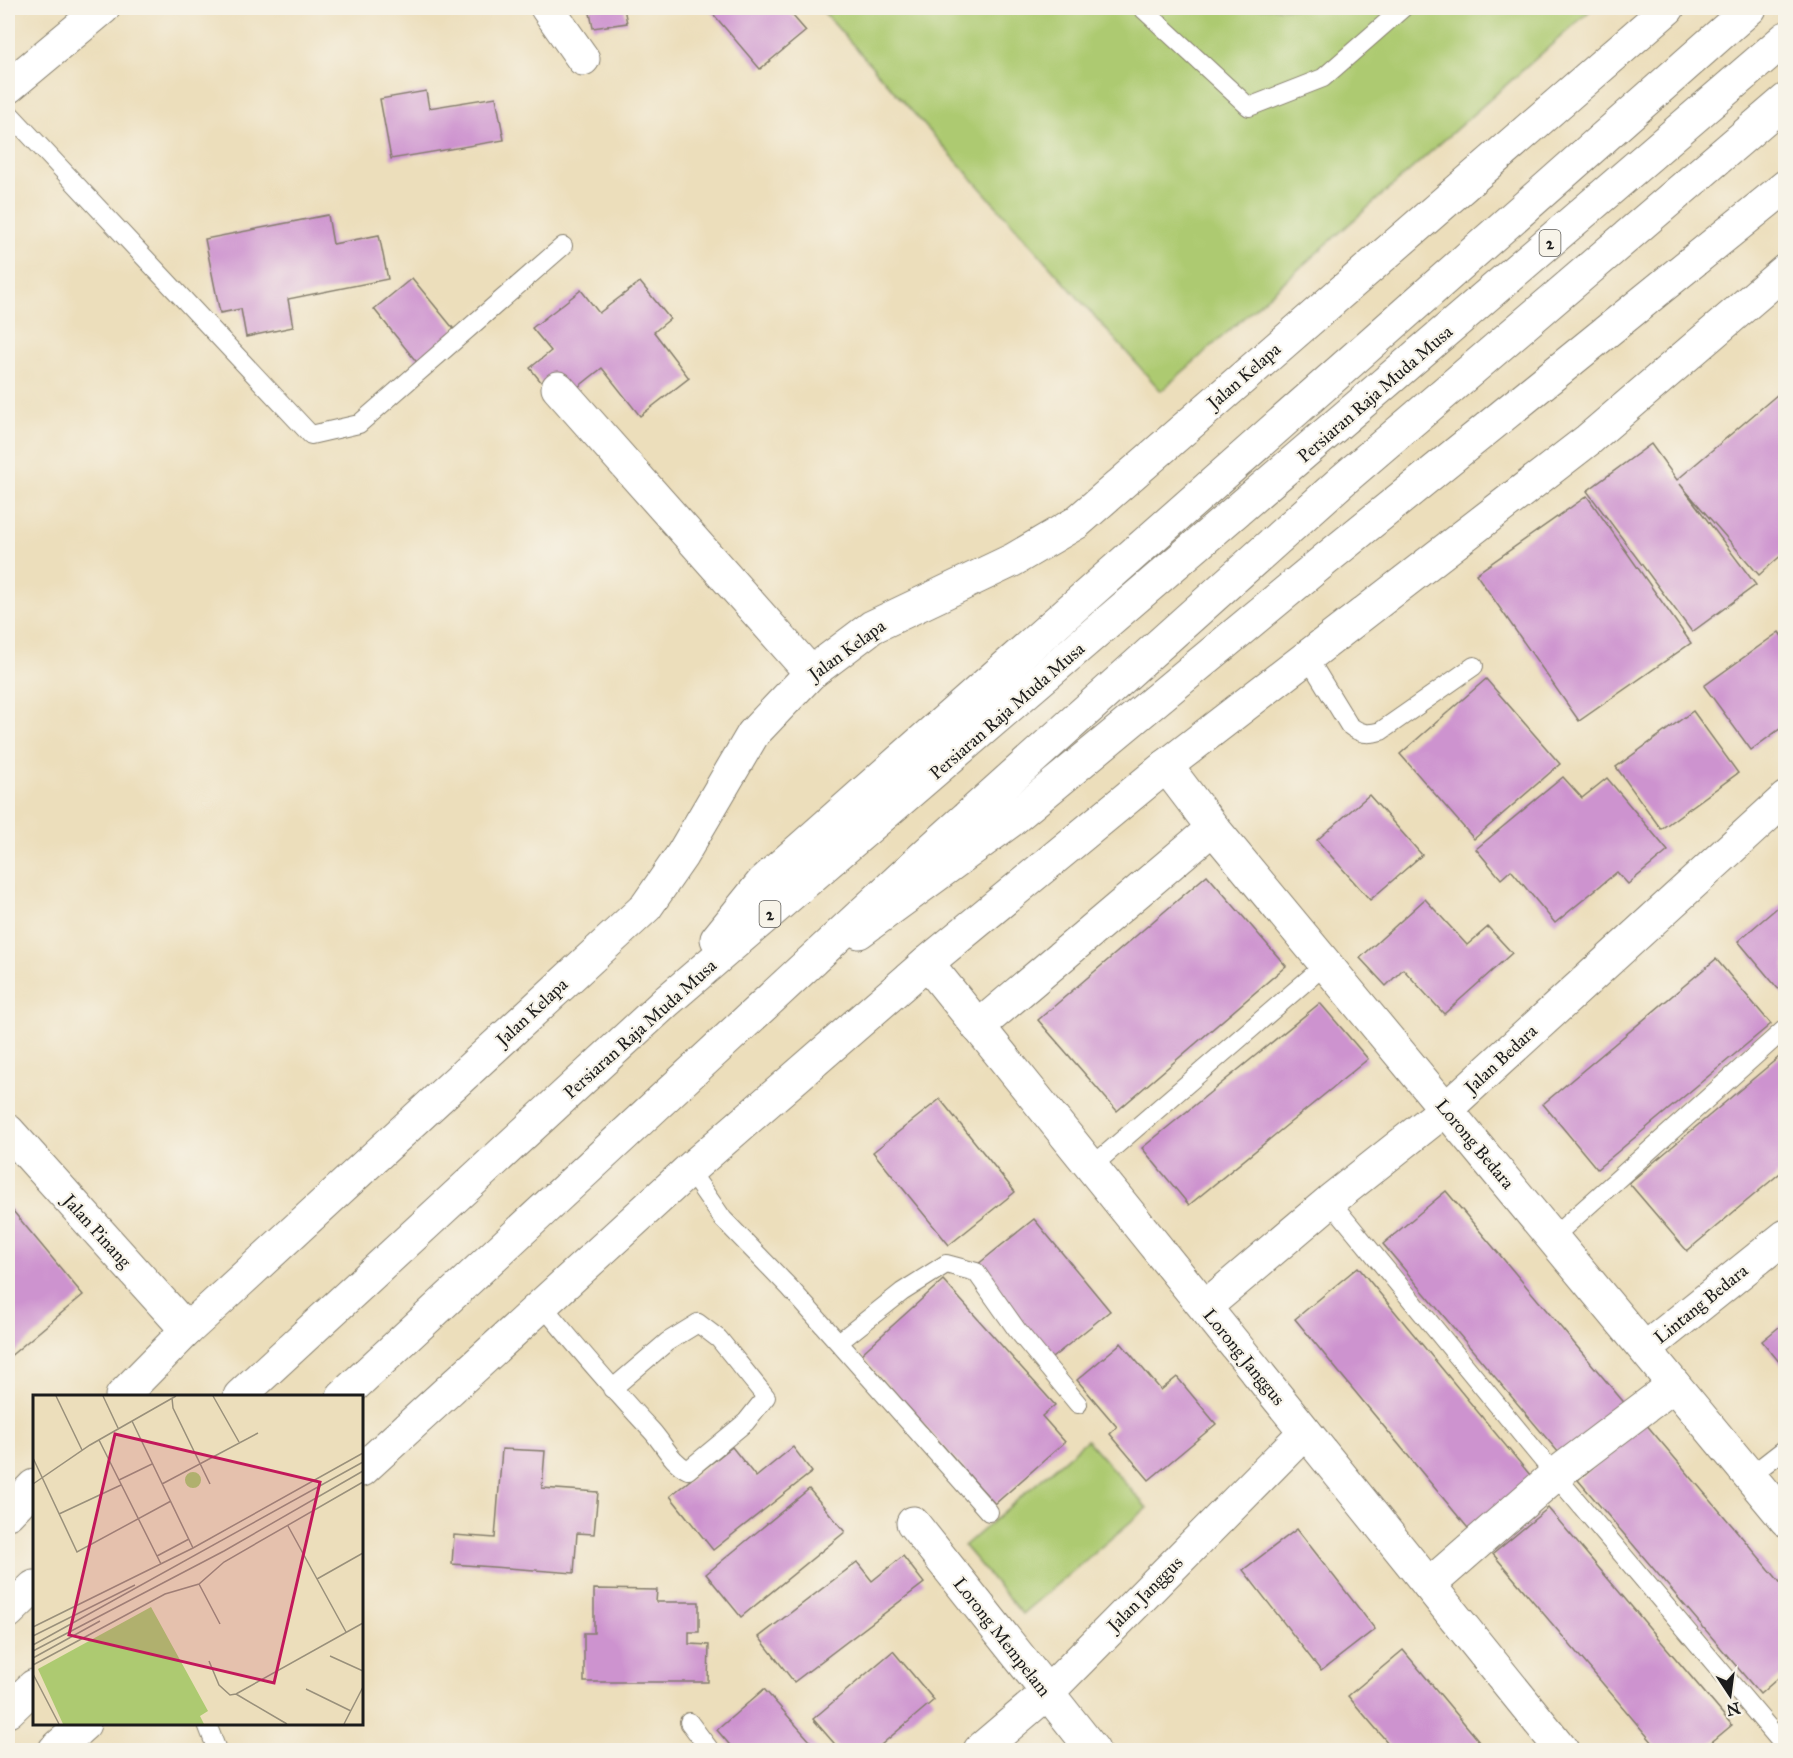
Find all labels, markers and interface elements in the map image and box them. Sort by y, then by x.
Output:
road number: 2 [1540,230,1560,256]
street label: Persiaran Raja Muda Musa [1293,321,1457,467]
street label: Jalan Kelapa [1201,338,1286,416]
street label: Jalan Kelapa [803,615,891,687]
street label: Persiaran Raja Muda Musa [925,638,1089,784]
road number: 2 [760,901,780,927]
street label: Persiaran Raja Muda Musa [559,954,721,1103]
street label: Jalan Kelapa [490,973,573,1053]
street label: Jalan Bedara [1459,1020,1543,1100]
street label: Lorong Bedara [1430,1095,1519,1194]
street label: Jalan Pinang [56,1188,136,1273]
street label: Lintang Bedara [1650,1259,1753,1349]
street label: Lorong Janggus [1198,1304,1290,1410]
inset map [33,1395,363,1725]
street label: Jalan Janggus [1101,1552,1188,1638]
street label: Lorong Mempelam [948,1573,1055,1702]
north arrow [1700,1665,1760,1725]
text: N [1724,1698,1742,1720]

